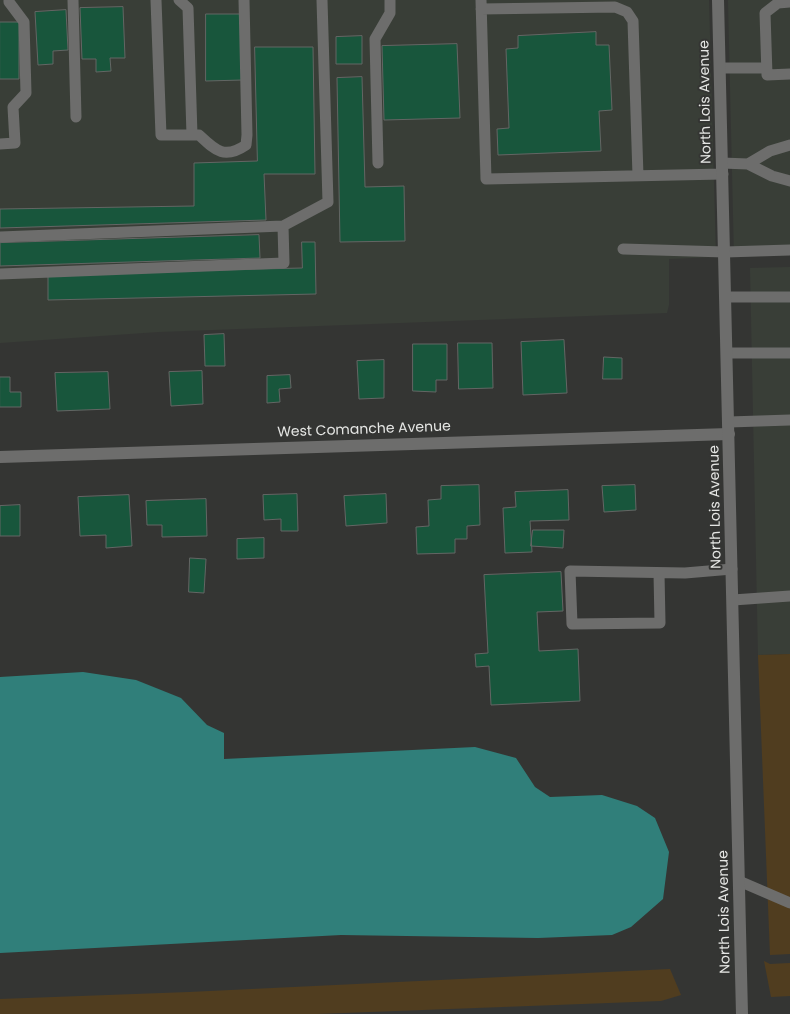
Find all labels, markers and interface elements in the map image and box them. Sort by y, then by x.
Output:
street label: North Lois Avenue [697,40,715,164]
street label: West Comanche Avenue [277,419,451,441]
street label: North Lois Avenue [707,445,725,569]
street label: North Lois Avenue [716,850,734,974]

